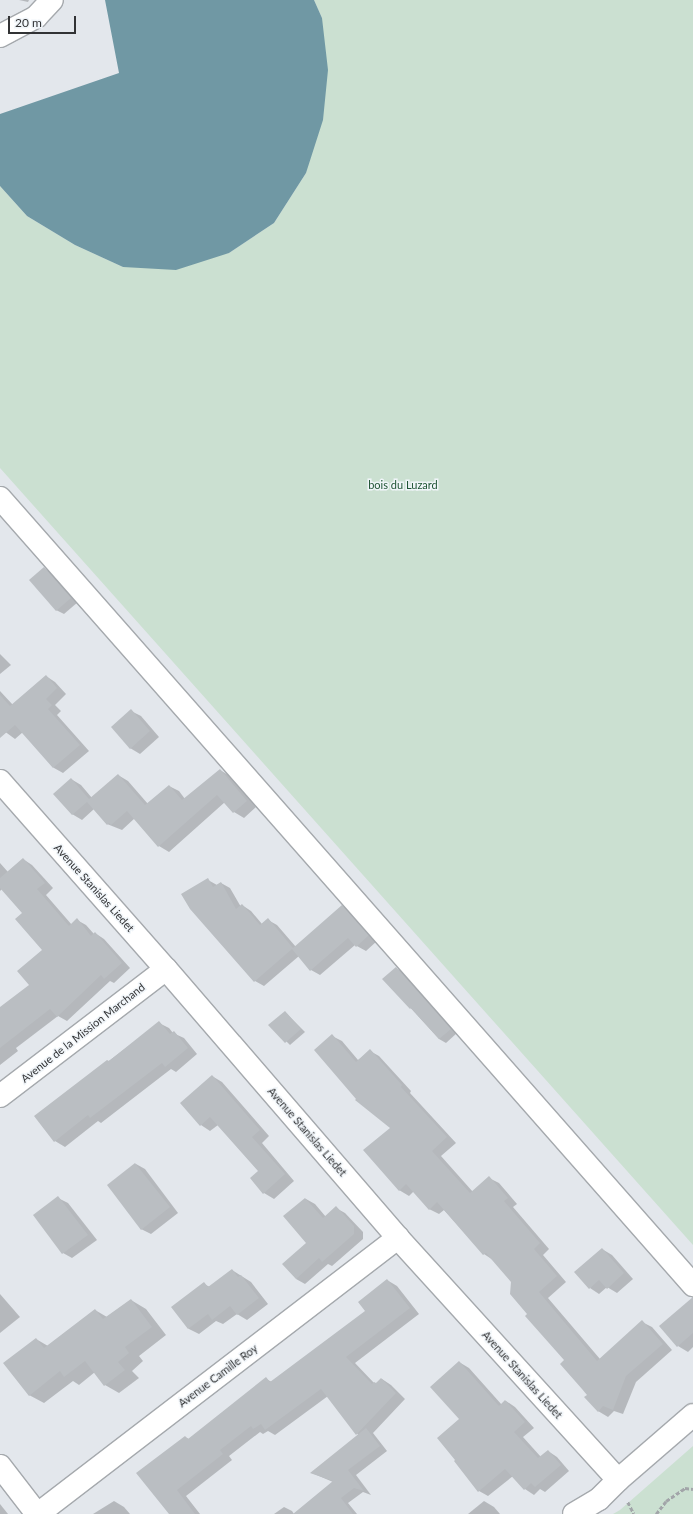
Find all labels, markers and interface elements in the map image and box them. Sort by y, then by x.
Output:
scale bar [10,8,78,34]
text: 20 m [15,15,42,30]
park label: bois du Luzard [368,478,438,492]
street label: Avenue Stanislas Liedet [51,841,137,935]
street label: Avenue de la Mission Marchand [18,981,148,1085]
street label: Avenue Stanislas Liedet [265,1085,349,1179]
street label: Avenue Stanislas Liedet [479,1328,565,1422]
street label: Avenue Camille Roy [176,1342,260,1410]

